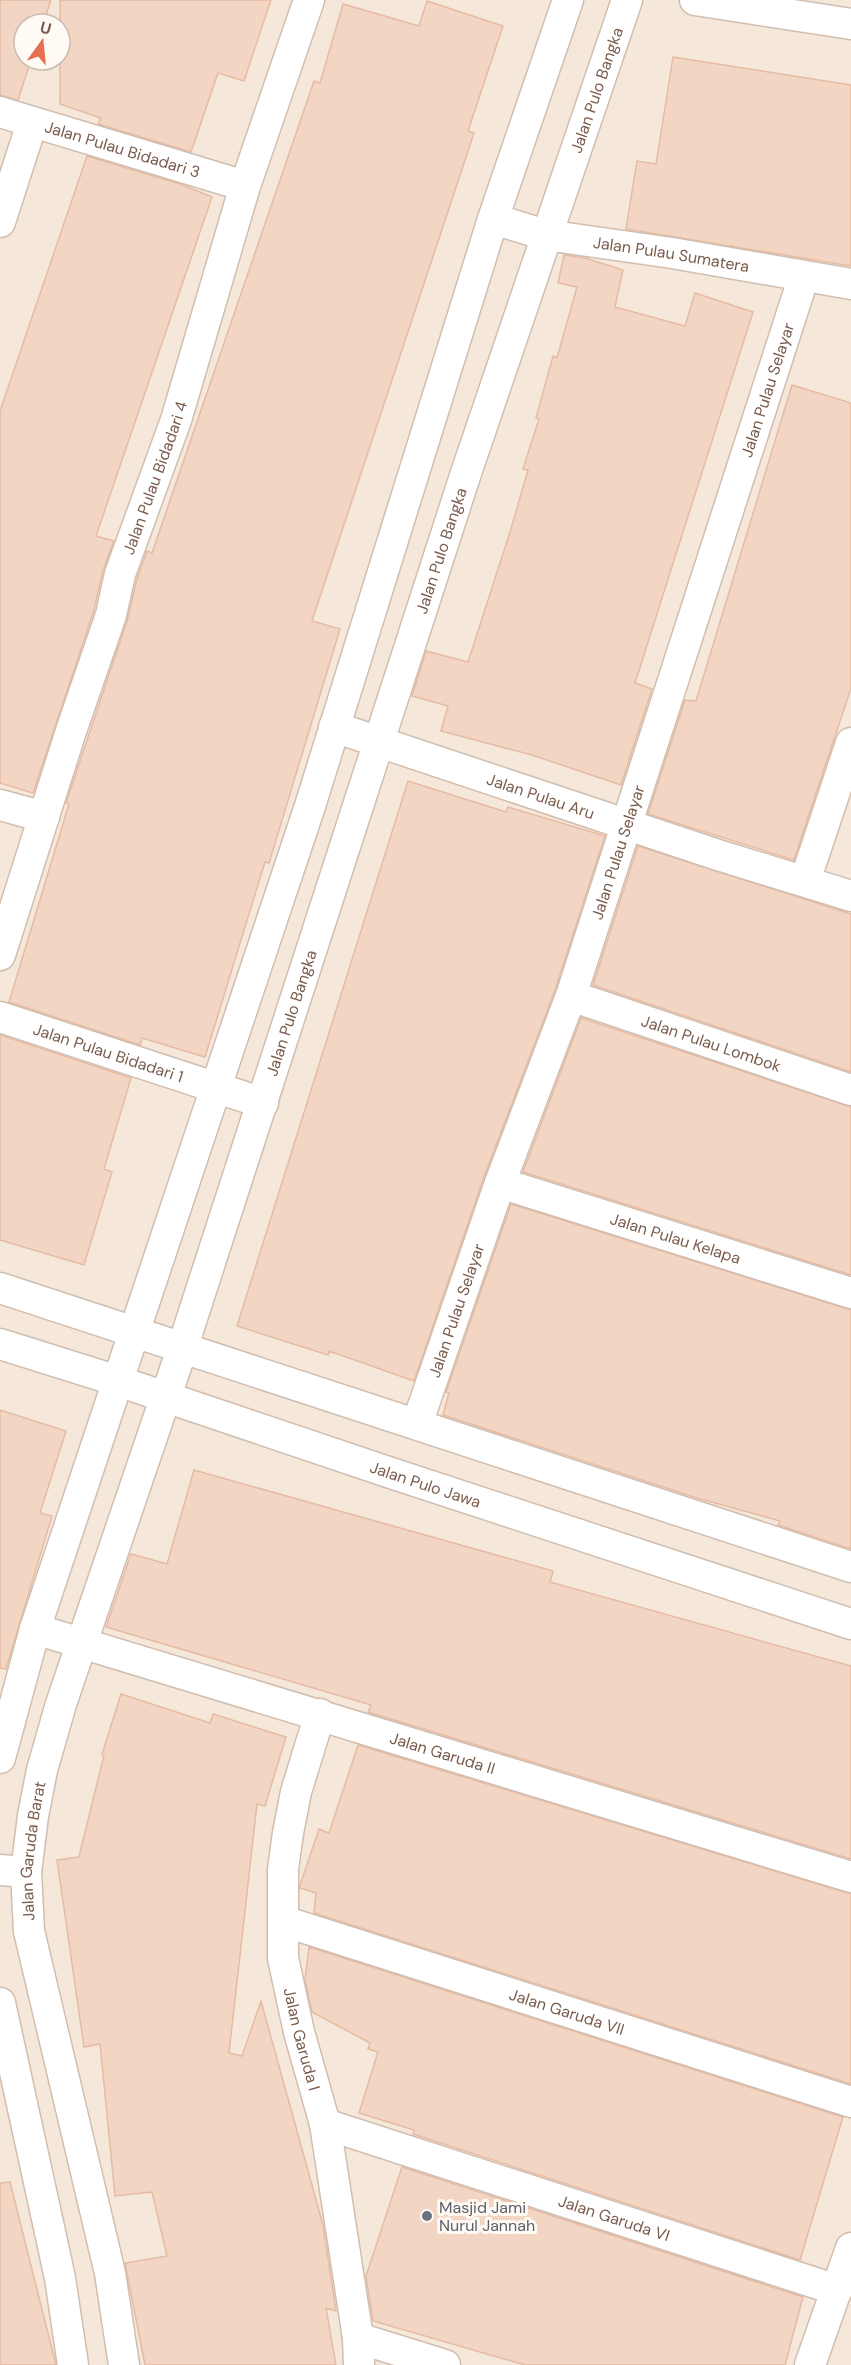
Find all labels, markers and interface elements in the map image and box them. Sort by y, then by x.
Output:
north arrow [12,12,72,72]
text: U [38,16,54,40]
street label: Jalan Pulo Bangka [566,25,628,156]
street label: Jalan Pulau Bidadari 3 [42,116,203,183]
street label: Jalan Pulau Sumatera [592,232,751,277]
street label: Jalan Pulau Selayar [736,320,799,460]
street label: Jalan Pulau Bidadari 4 [118,398,192,557]
street label: Jalan Pulo Bangka [411,485,472,616]
street label: Jalan Pulau Aru [484,769,597,824]
street label: Jalan Pulau Selayar [586,782,650,922]
street label: Jalan Pulo Bangka [261,947,322,1079]
street label: Jalan Pulau Lombok [639,1010,784,1077]
street label: Jalan Pulau Bidadari 1 [30,1019,186,1087]
street label: Jalan Pulau Kelapa [608,1208,743,1269]
street label: Jalan Pulau Selayar [424,1241,489,1380]
street label: Jalan Pulo Jawa [367,1457,483,1513]
street label: Jalan Garuda II [387,1727,498,1779]
street label: Jalan Garuda Barat [16,1779,51,1921]
street label: Jalan Garuda VII [507,1984,627,2040]
street label: Jalan Garuda I [279,1986,325,2093]
street label: Jalan Garuda VI [556,2190,672,2246]
place label: Masjid Jami Nurul Jannah [439,2197,535,2236]
marker: Masjid Jami Nurul Jannah [420,2209,434,2223]

